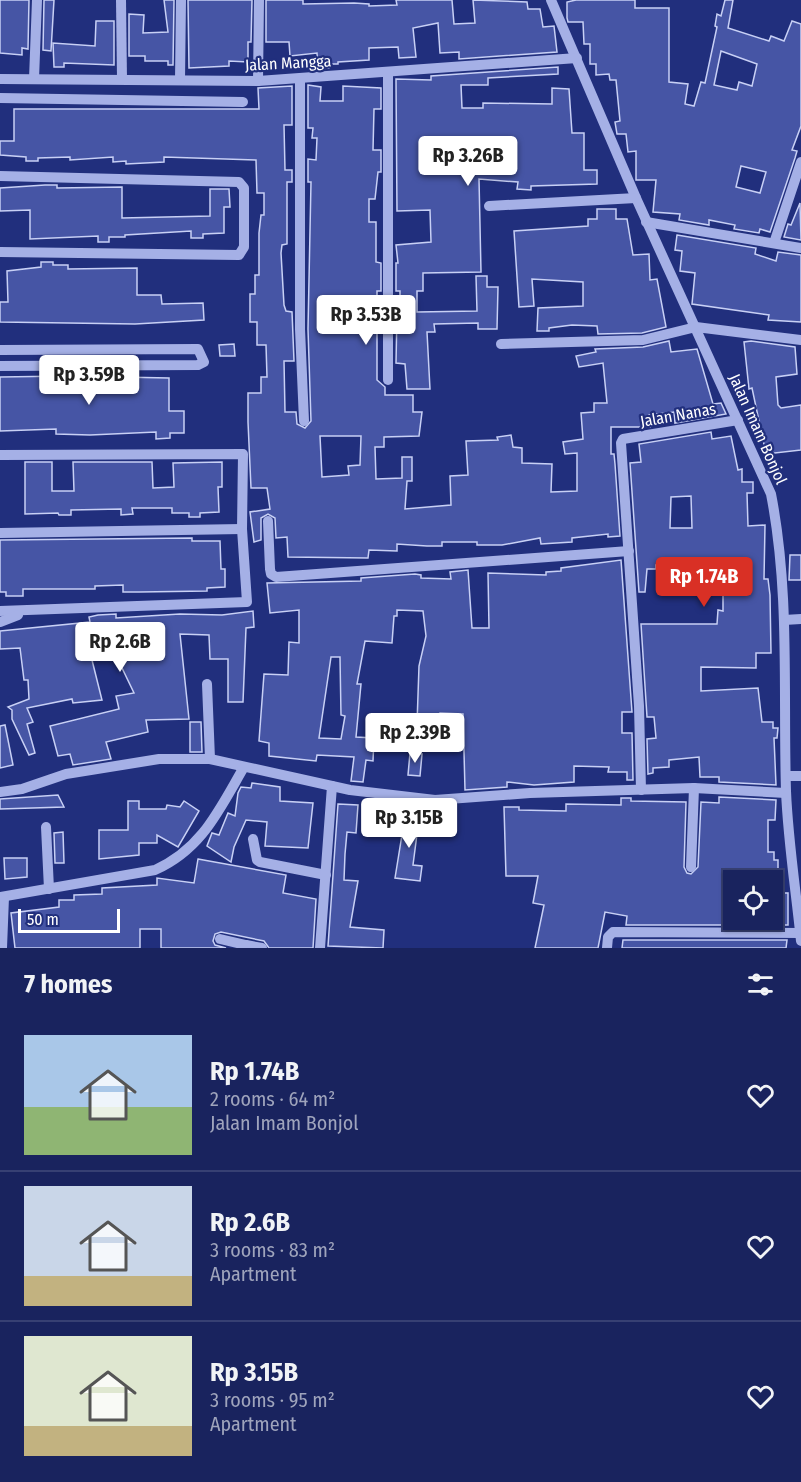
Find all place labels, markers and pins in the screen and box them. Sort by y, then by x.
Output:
pin: Rp 3.26B [406,136,530,187]
pin: Rp 3.53B [304,295,428,346]
pin: Rp 3.59B [27,355,151,406]
pin: Rp 1.74B [642,557,766,608]
pin: Rp 2.6B [65,622,175,673]
pin: Rp 2.39B [353,713,477,764]
pin: Rp 3.15B [347,798,471,849]

